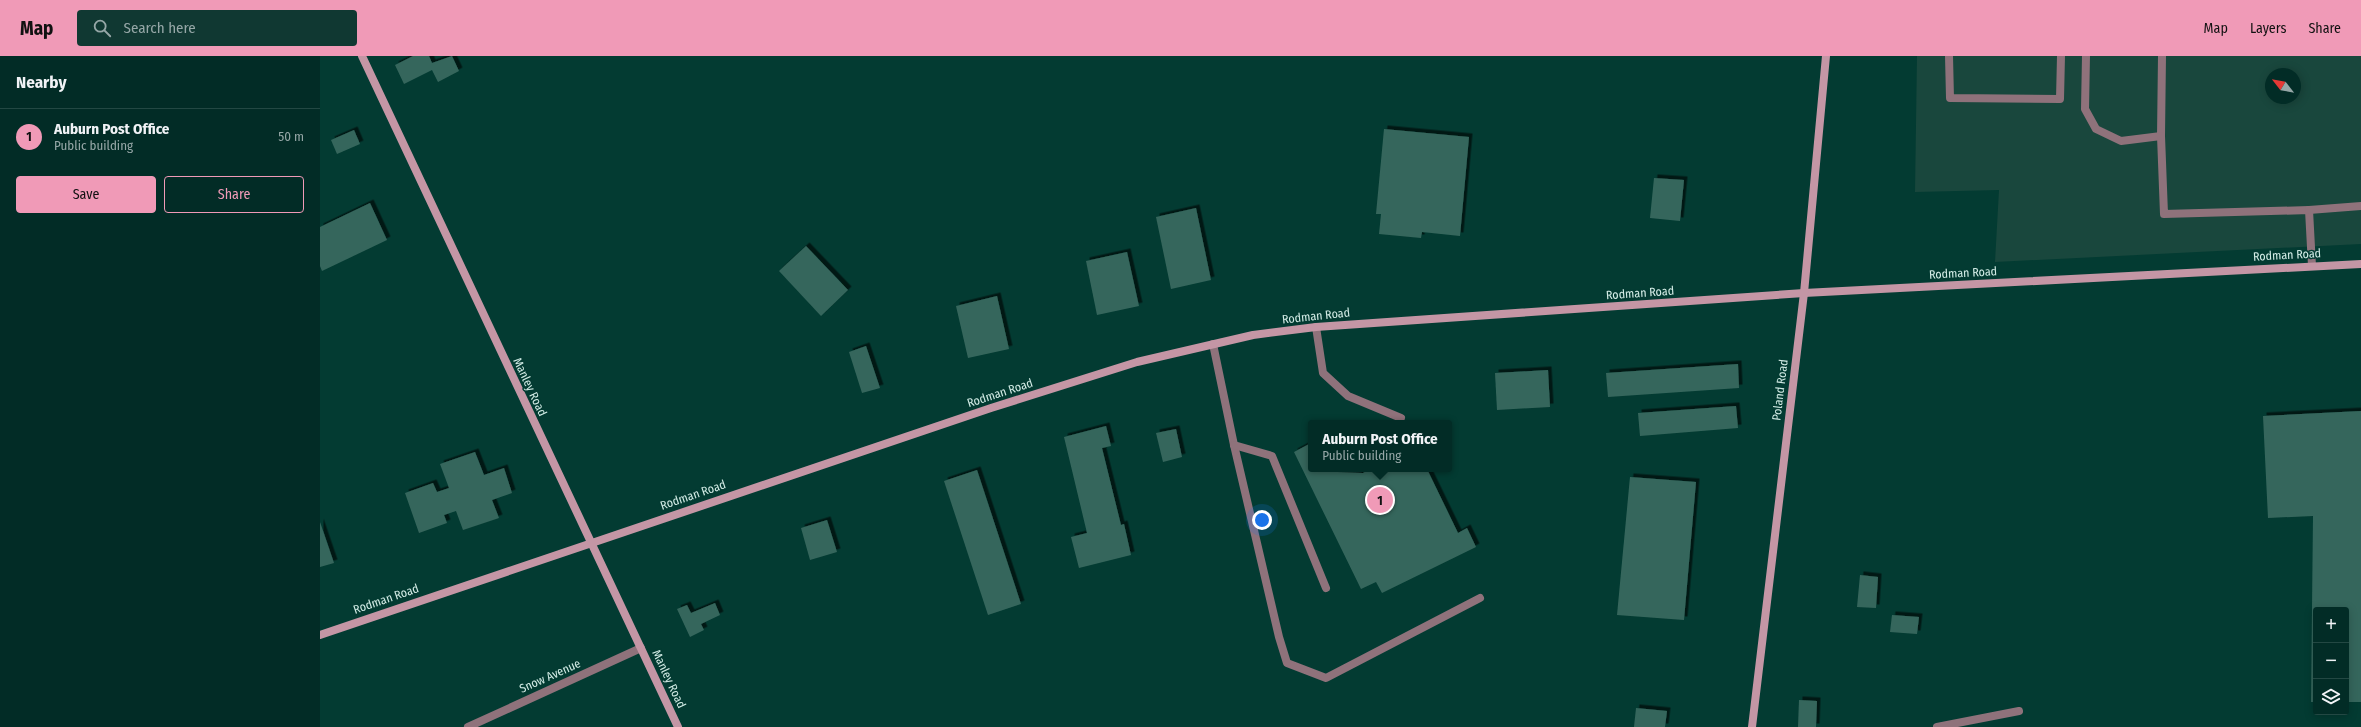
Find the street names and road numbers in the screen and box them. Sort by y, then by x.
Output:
street label: Rodman Road [2253,246,2321,264]
street label: Rodman Road [1929,264,1997,282]
street label: Rodman Road [1605,284,1675,302]
street label: Rodman Road [1281,305,1351,327]
street label: Manley Road [510,356,550,418]
street label: Poland Road [1769,359,1791,421]
street label: Rodman Road [965,376,1035,410]
street label: Rodman Road [658,477,728,513]
street label: Rodman Road [351,581,421,617]
street label: Manley Road [649,648,689,710]
street label: Snow Avenue [517,656,583,696]

